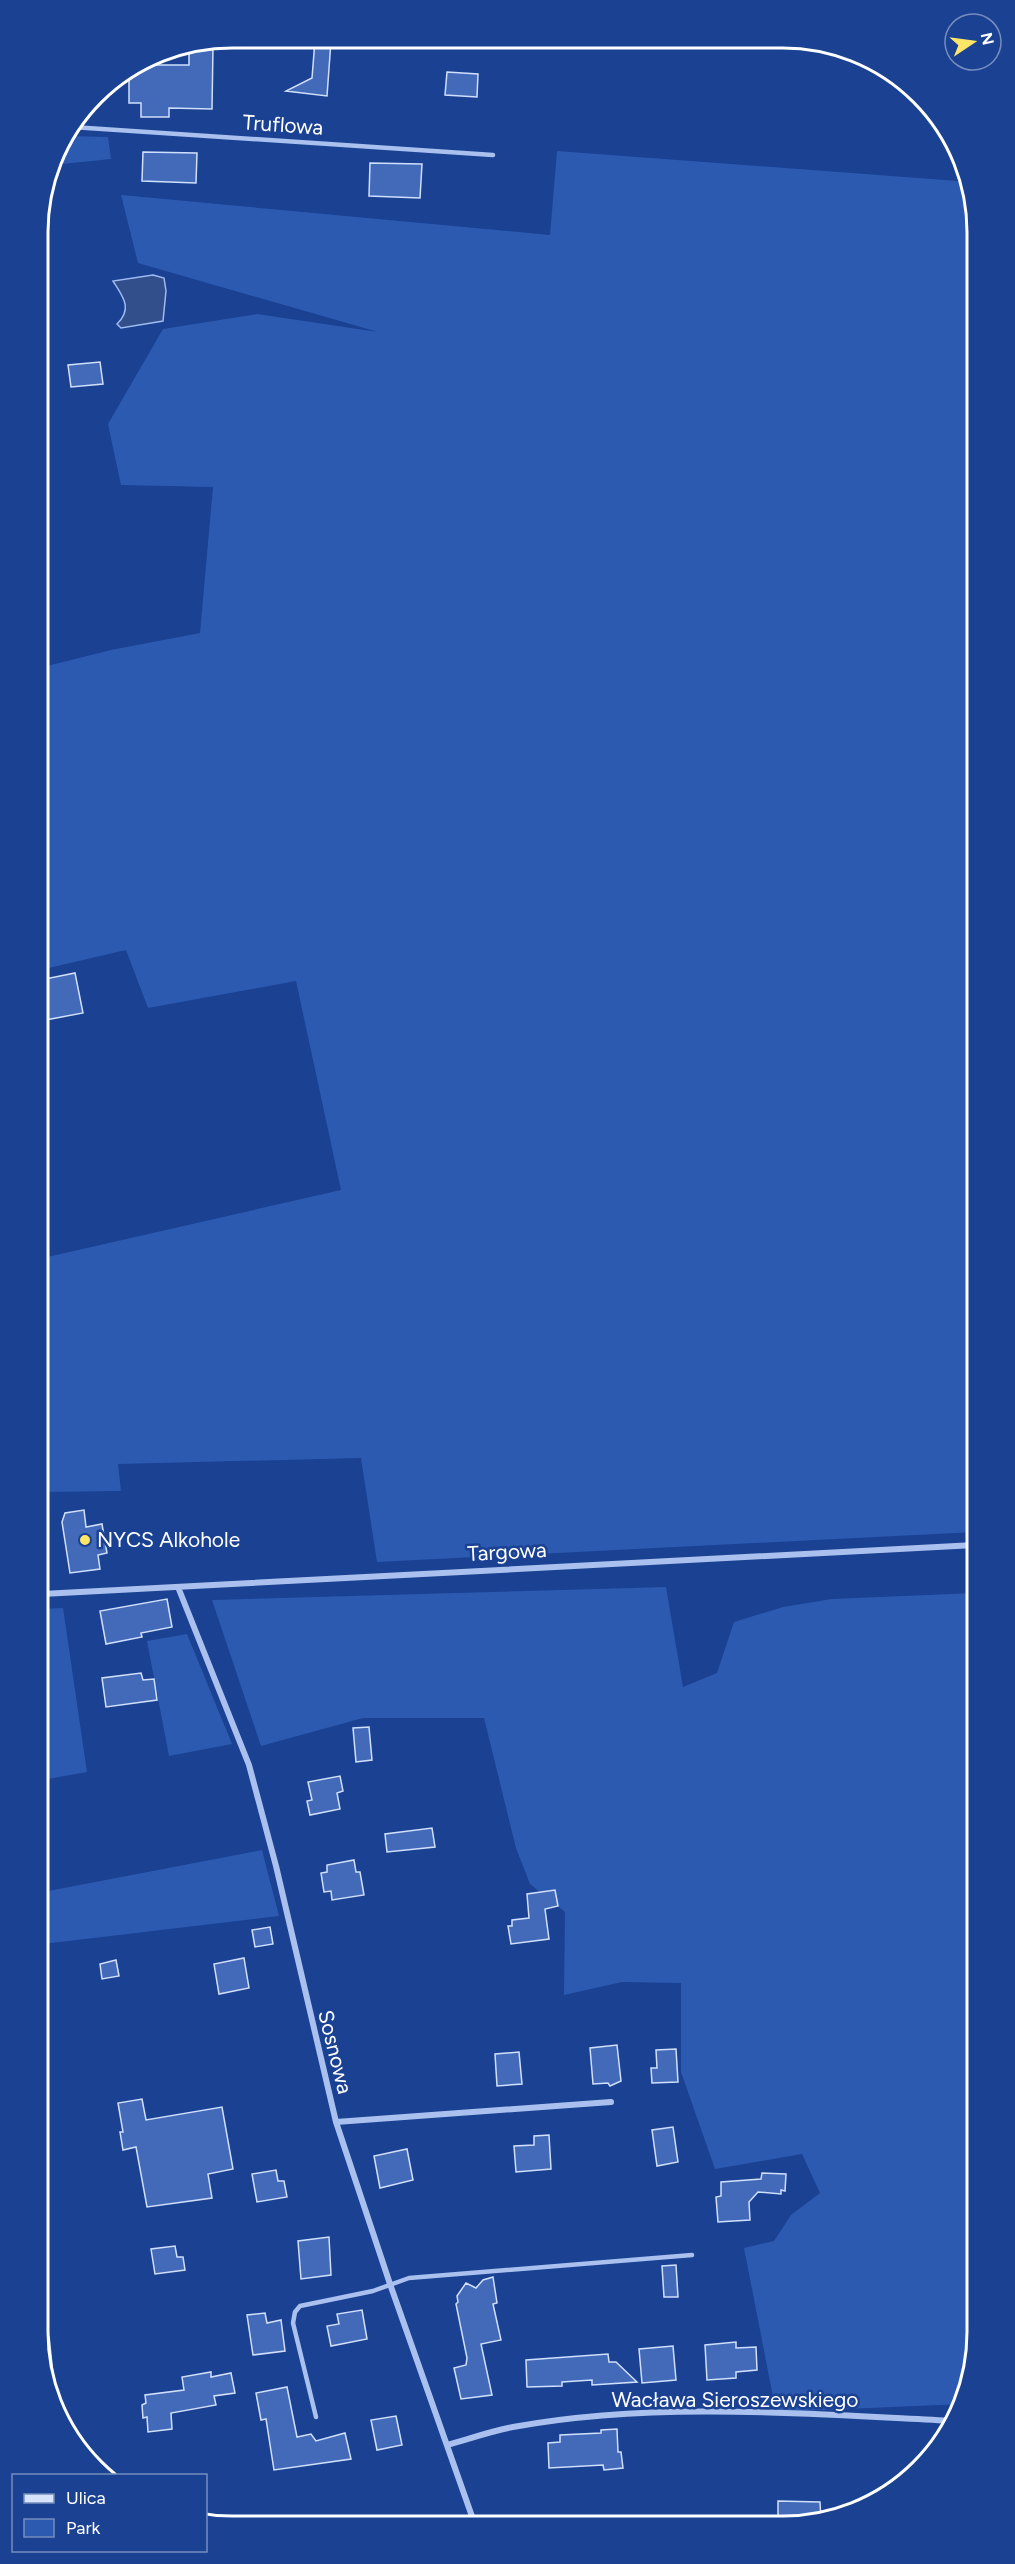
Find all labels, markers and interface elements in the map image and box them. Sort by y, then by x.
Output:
north arrow [943,12,1003,72]
text: N [976,31,998,47]
street label: Truflowa [242,109,324,140]
place label: NYCS Alkohole [97,1527,240,1552]
marker: NYCS Alkohole [78,1533,92,1547]
street label: Targowa [467,1537,547,1566]
street label: Sosnowa [313,2007,358,2096]
street label: Wacława Sieroszewskiego [611,2387,859,2412]
legend [12,2474,207,2552]
text: Ulica [66,2487,106,2509]
text: Park [66,2517,101,2539]

